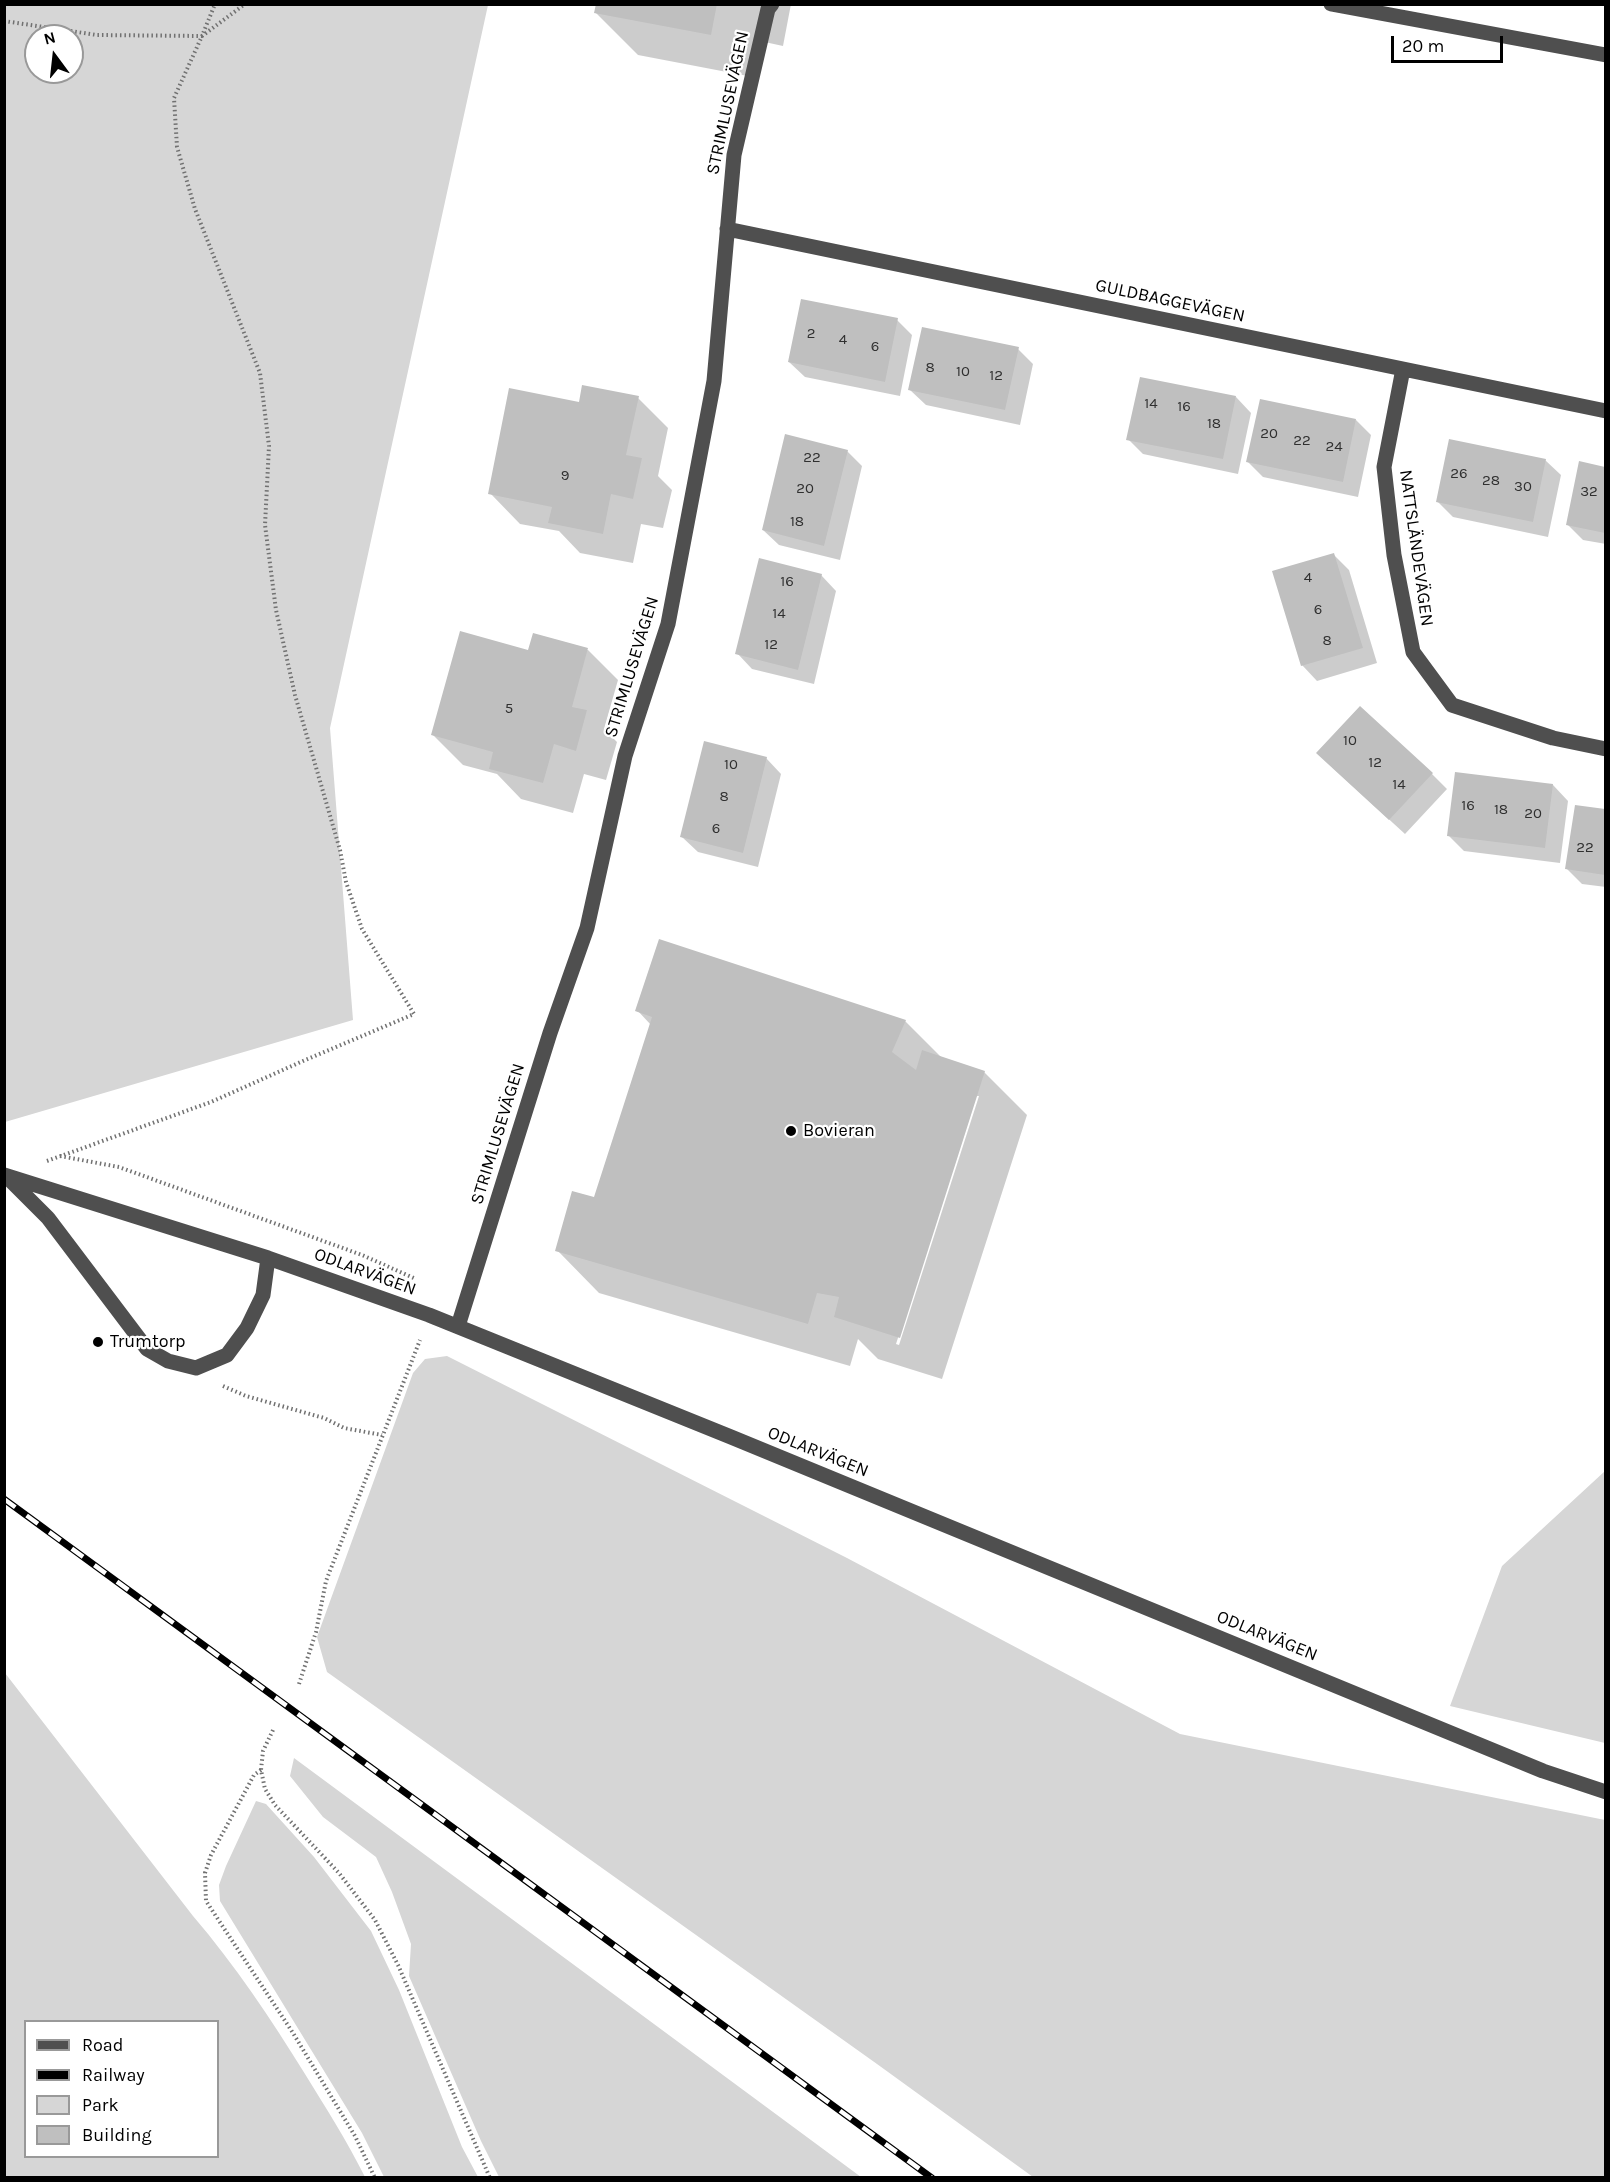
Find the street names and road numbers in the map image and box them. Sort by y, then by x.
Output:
street label: STRIMLUSEVÄGEN [702,29,754,177]
street label: GULDBAGGEVÄGEN [1093,275,1247,327]
street label: NATTSLÄNDEVÄGEN [1394,468,1438,628]
street label: STRIMLUSEVÄGEN [600,594,664,740]
street label: STRIMLUSEVÄGEN [466,1061,530,1207]
street label: ODLARVÄGEN [311,1244,419,1300]
street label: ODLARVÄGEN [764,1422,872,1482]
street label: ODLARVÄGEN [1213,1606,1321,1666]

